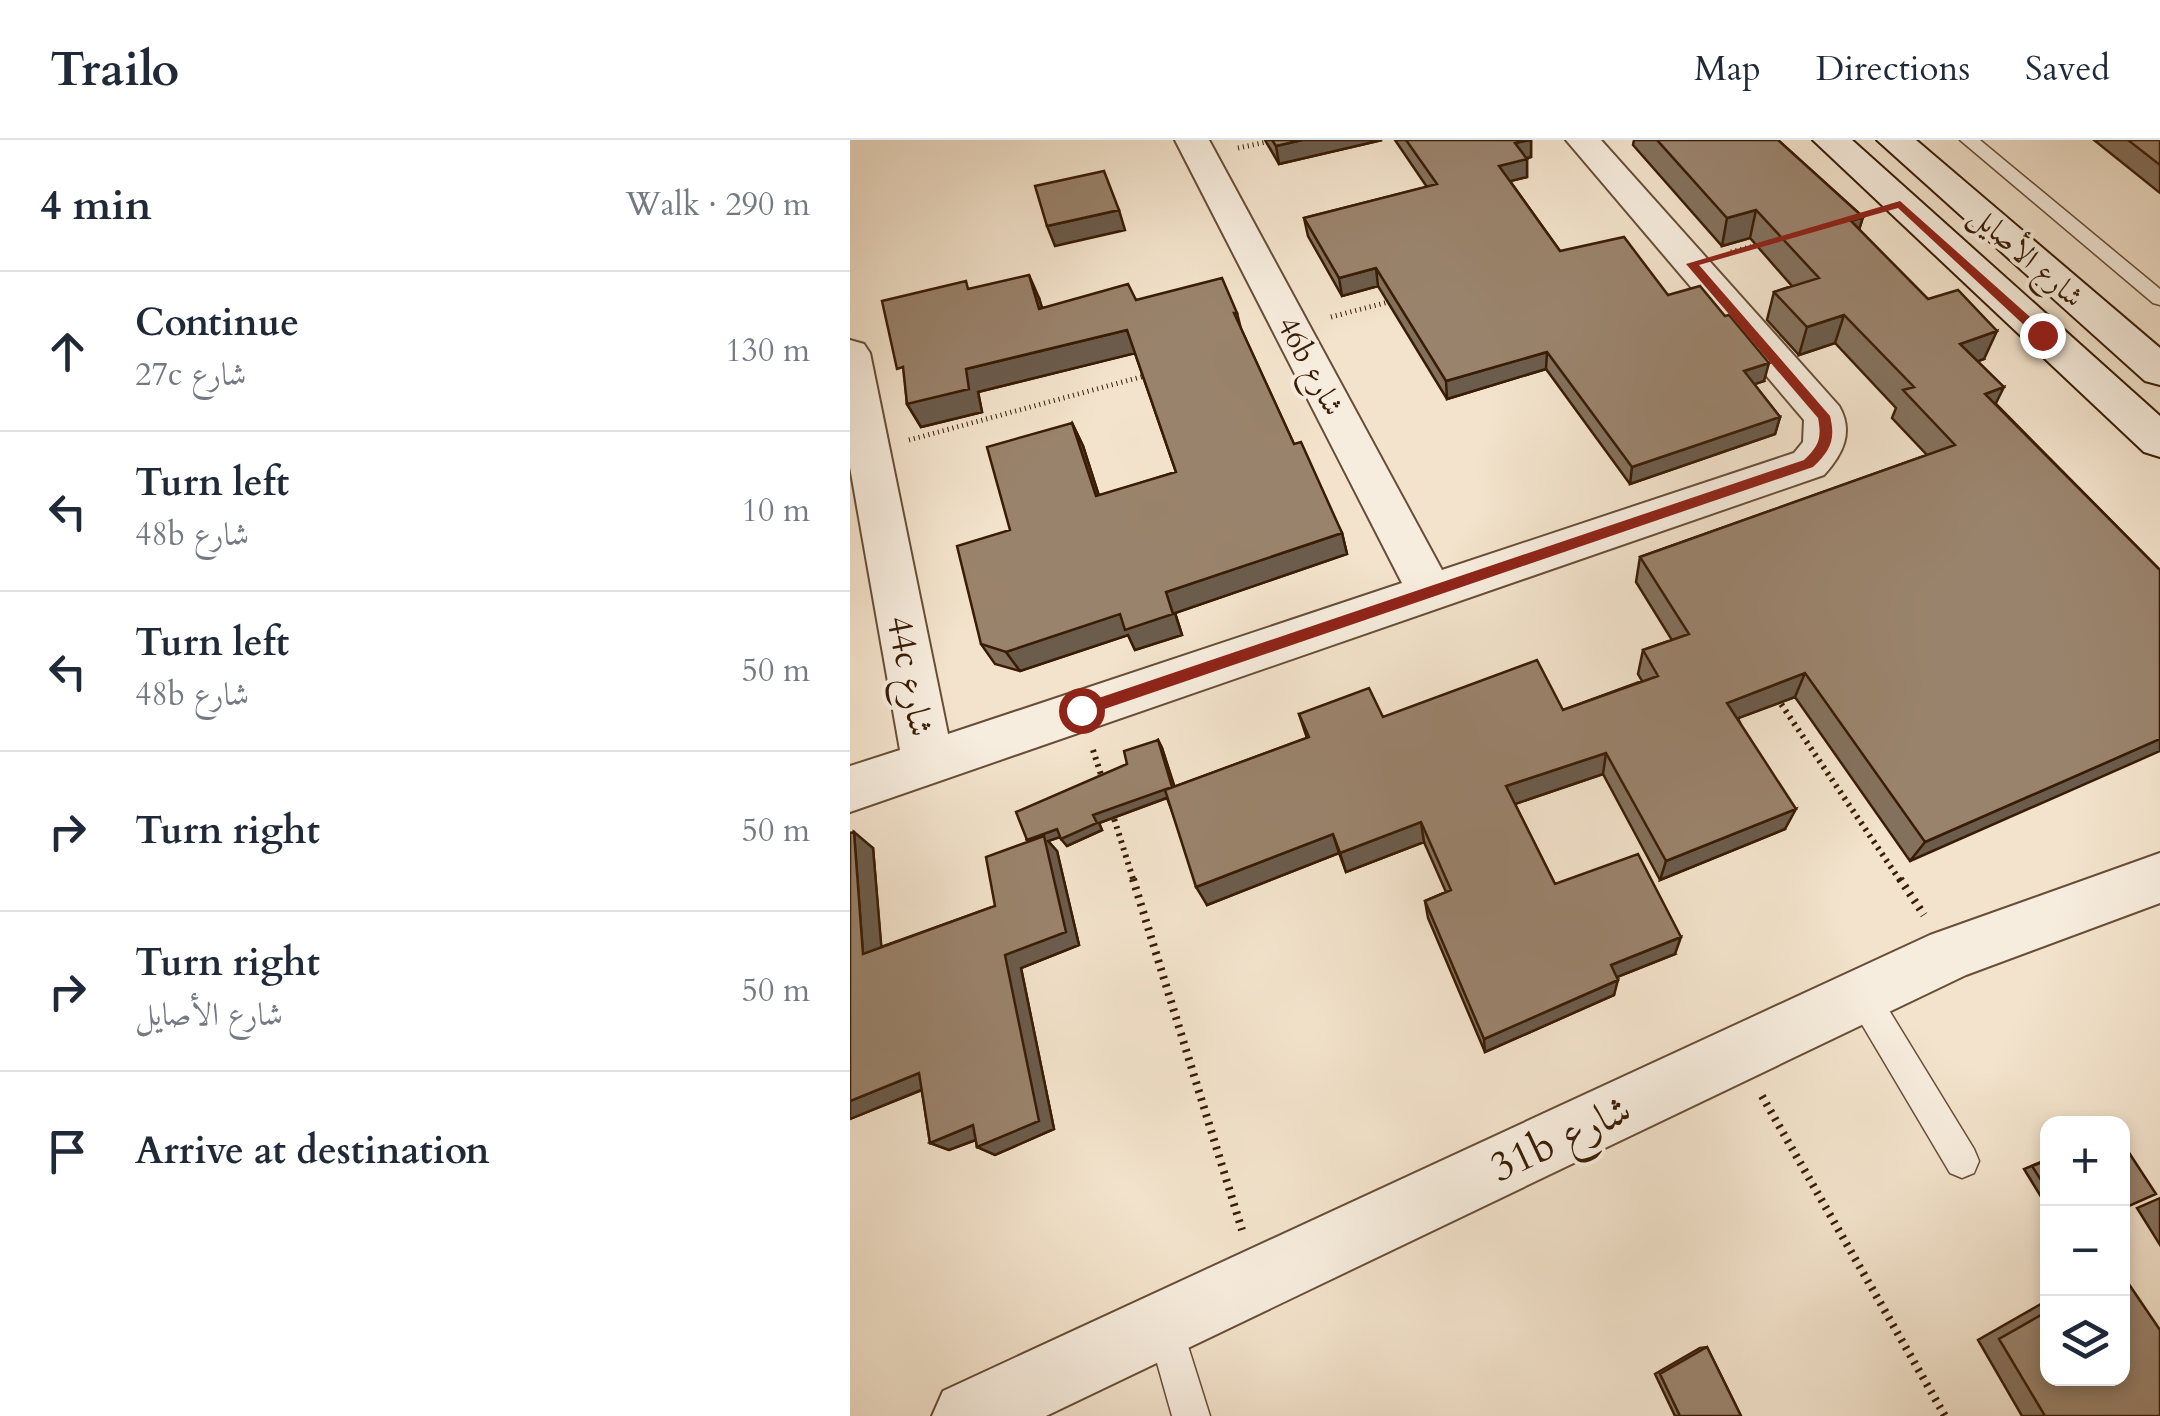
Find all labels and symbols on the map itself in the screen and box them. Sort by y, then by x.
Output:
street label: شارع الأصايل [1958,195,2093,320]
street label: 46b شارع [1264,309,1354,425]
route end [2020,313,2066,359]
street label: 44c شارع [871,612,945,741]
route start [1059,688,1105,734]
street label: 31b شارع [1481,1081,1643,1201]

